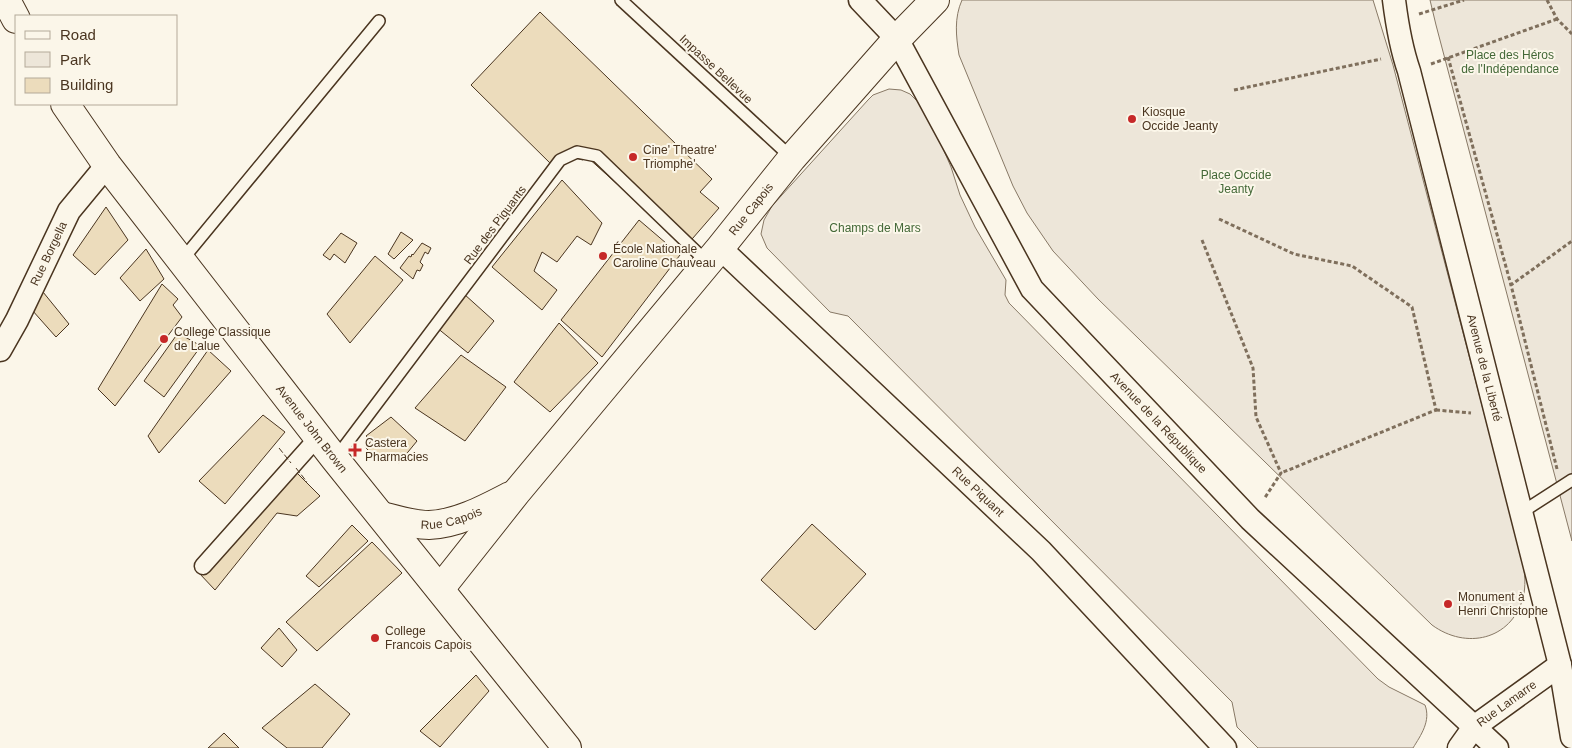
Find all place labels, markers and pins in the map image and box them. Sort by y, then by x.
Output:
place label: Kiosque Occide Jeanty [1142,105,1218,133]
marker: Kiosque Occide Jeanty [1126,113,1138,125]
place label: Cine' Theatre' Triomphe' [643,143,717,171]
marker: Cine' Theatre' Triomphe' [627,151,639,163]
place label: École Nationale Caroline Chauveau [613,241,716,270]
marker: École Nationale Caroline Chauveau [597,250,609,262]
place label: College Classique de Lalue [174,325,271,353]
marker: College Classique de Lalue [158,333,170,345]
place label: Castera Pharmacies [365,436,428,464]
marker: Castera Pharmacies [349,444,361,456]
place label: Monument à Henri Christophe [1458,590,1548,618]
marker: Monument à Henri Christophe [1442,598,1454,610]
place label: College Francois Capois [385,624,472,652]
marker: College Francois Capois [369,632,381,644]

